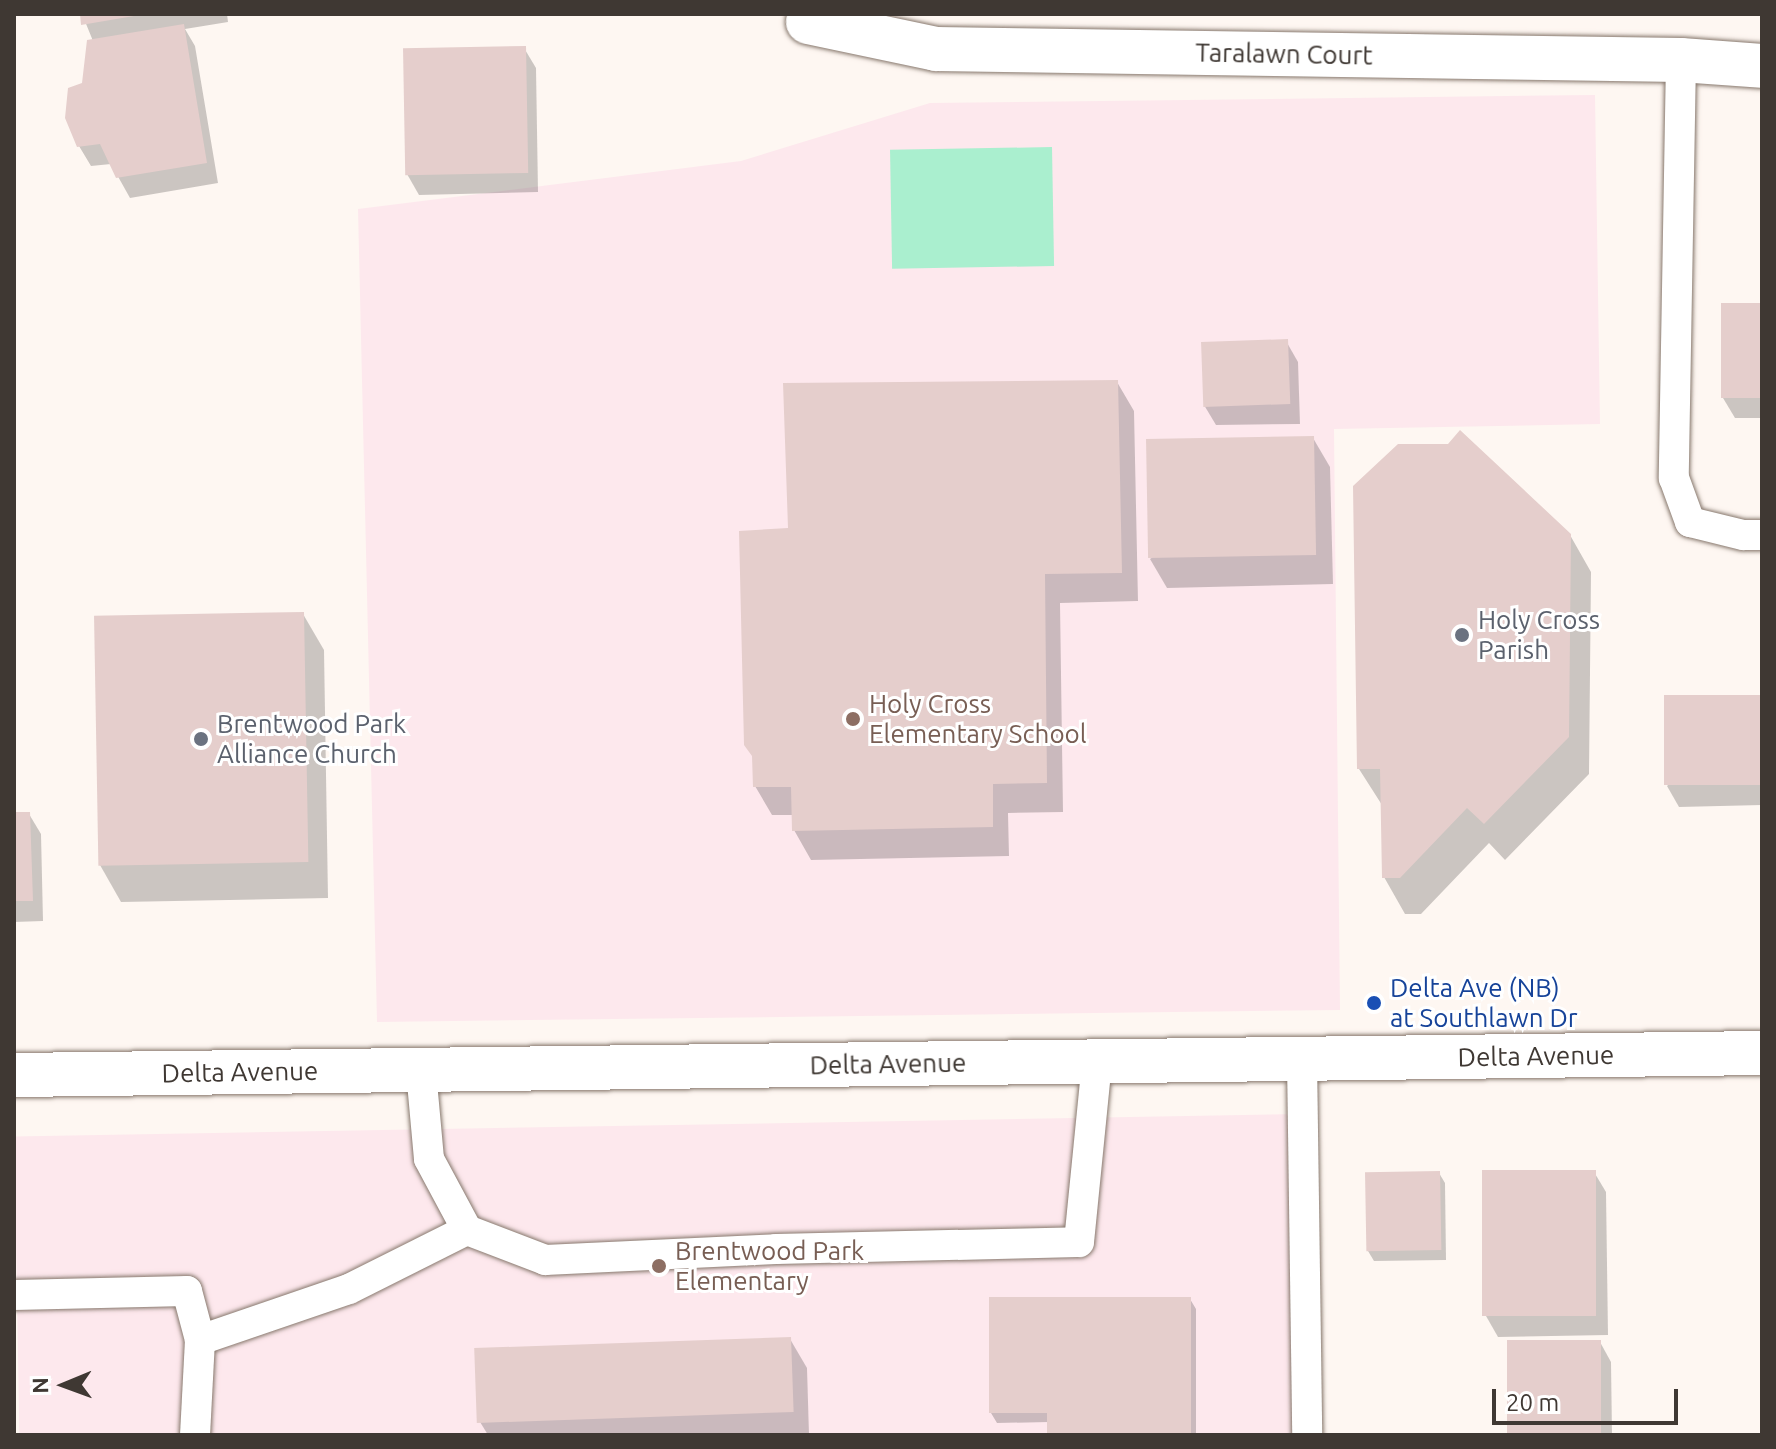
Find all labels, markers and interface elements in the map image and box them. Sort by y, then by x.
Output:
street label: Taralawn Court [1195,37,1373,71]
place label: Holy Cross Parish [1478,604,1600,666]
marker: Holy Cross Parish [1453,626,1471,644]
place label: Holy Cross Elementary School [869,688,1087,750]
place label: Brentwood Park Alliance Church [217,708,406,770]
marker: Holy Cross Elementary School [844,710,862,728]
marker: Brentwood Park Alliance Church [192,730,210,748]
place label: Delta Ave (NB) at Southlawn Dr [1390,972,1578,1034]
marker: Delta Ave (NB) at Southlawn Dr [1365,994,1383,1012]
street label: Delta Avenue [1457,1039,1615,1073]
street label: Delta Avenue [809,1047,967,1081]
street label: Delta Avenue [161,1055,319,1089]
place label: Brentwood Park Elementary [675,1235,864,1296]
marker: Brentwood Park Elementary [650,1257,668,1275]
north arrow [24,1345,104,1425]
scale bar [1496,1373,1682,1423]
text: N [27,1377,52,1394]
text: 20 m [1506,1389,1559,1416]

